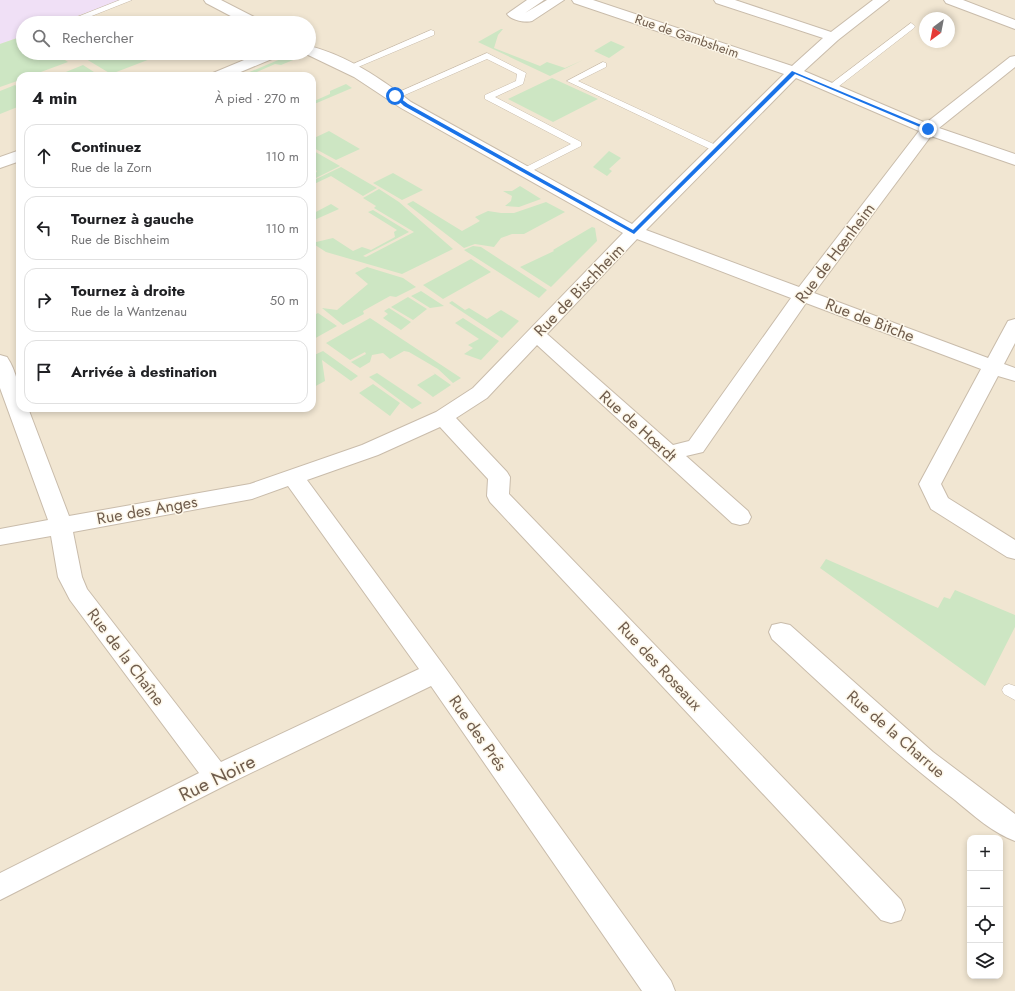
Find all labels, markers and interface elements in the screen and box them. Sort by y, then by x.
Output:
street label: Rue de Gambsheim [632,9,742,63]
north arrow [919,12,955,48]
search box [16,16,316,60]
icon: search [30,27,52,49]
text: Rechercher [62,27,134,49]
text: 4 min [32,86,77,110]
route start [386,87,404,105]
text: À pied · 270 m [215,89,300,108]
route end [919,120,937,138]
text: Continuez [71,136,141,158]
icon: ahead [33,145,55,167]
text: 110 m [265,147,299,166]
text: Rue de la Zorn [71,158,152,177]
street label: Rue de Hœnheim [790,198,880,308]
text: Tournez à gauche [71,208,194,230]
icon: left [33,217,55,239]
text: 110 m [265,219,299,238]
text: Rue de Bischheim [71,230,170,249]
street label: Rue de Bischheim [529,238,629,342]
text: Tournez à droite [71,280,185,302]
icon: right [33,289,55,311]
text: 50 m [270,291,299,310]
street label: Rue de Bitche [822,292,918,348]
text: Rue de la Wantzenau [71,302,187,321]
icon: arrive [33,361,55,383]
text: Arrivée à destination [71,361,217,383]
street label: Rue de Hœrdt [594,385,682,467]
street label: Rue des Anges [95,490,199,530]
street label: Rue de la Chaîne [82,604,170,710]
street label: Rue des Roseaux [613,616,708,716]
street label: Rue de la Charrue [842,685,950,783]
street label: Rue des Prés [444,691,512,775]
street label: Rue Noire [174,748,260,808]
map controls [967,835,1003,979]
button: + [967,835,1003,871]
button: − [967,871,1003,907]
button: locate [967,907,1003,943]
button: layers [967,943,1003,979]

